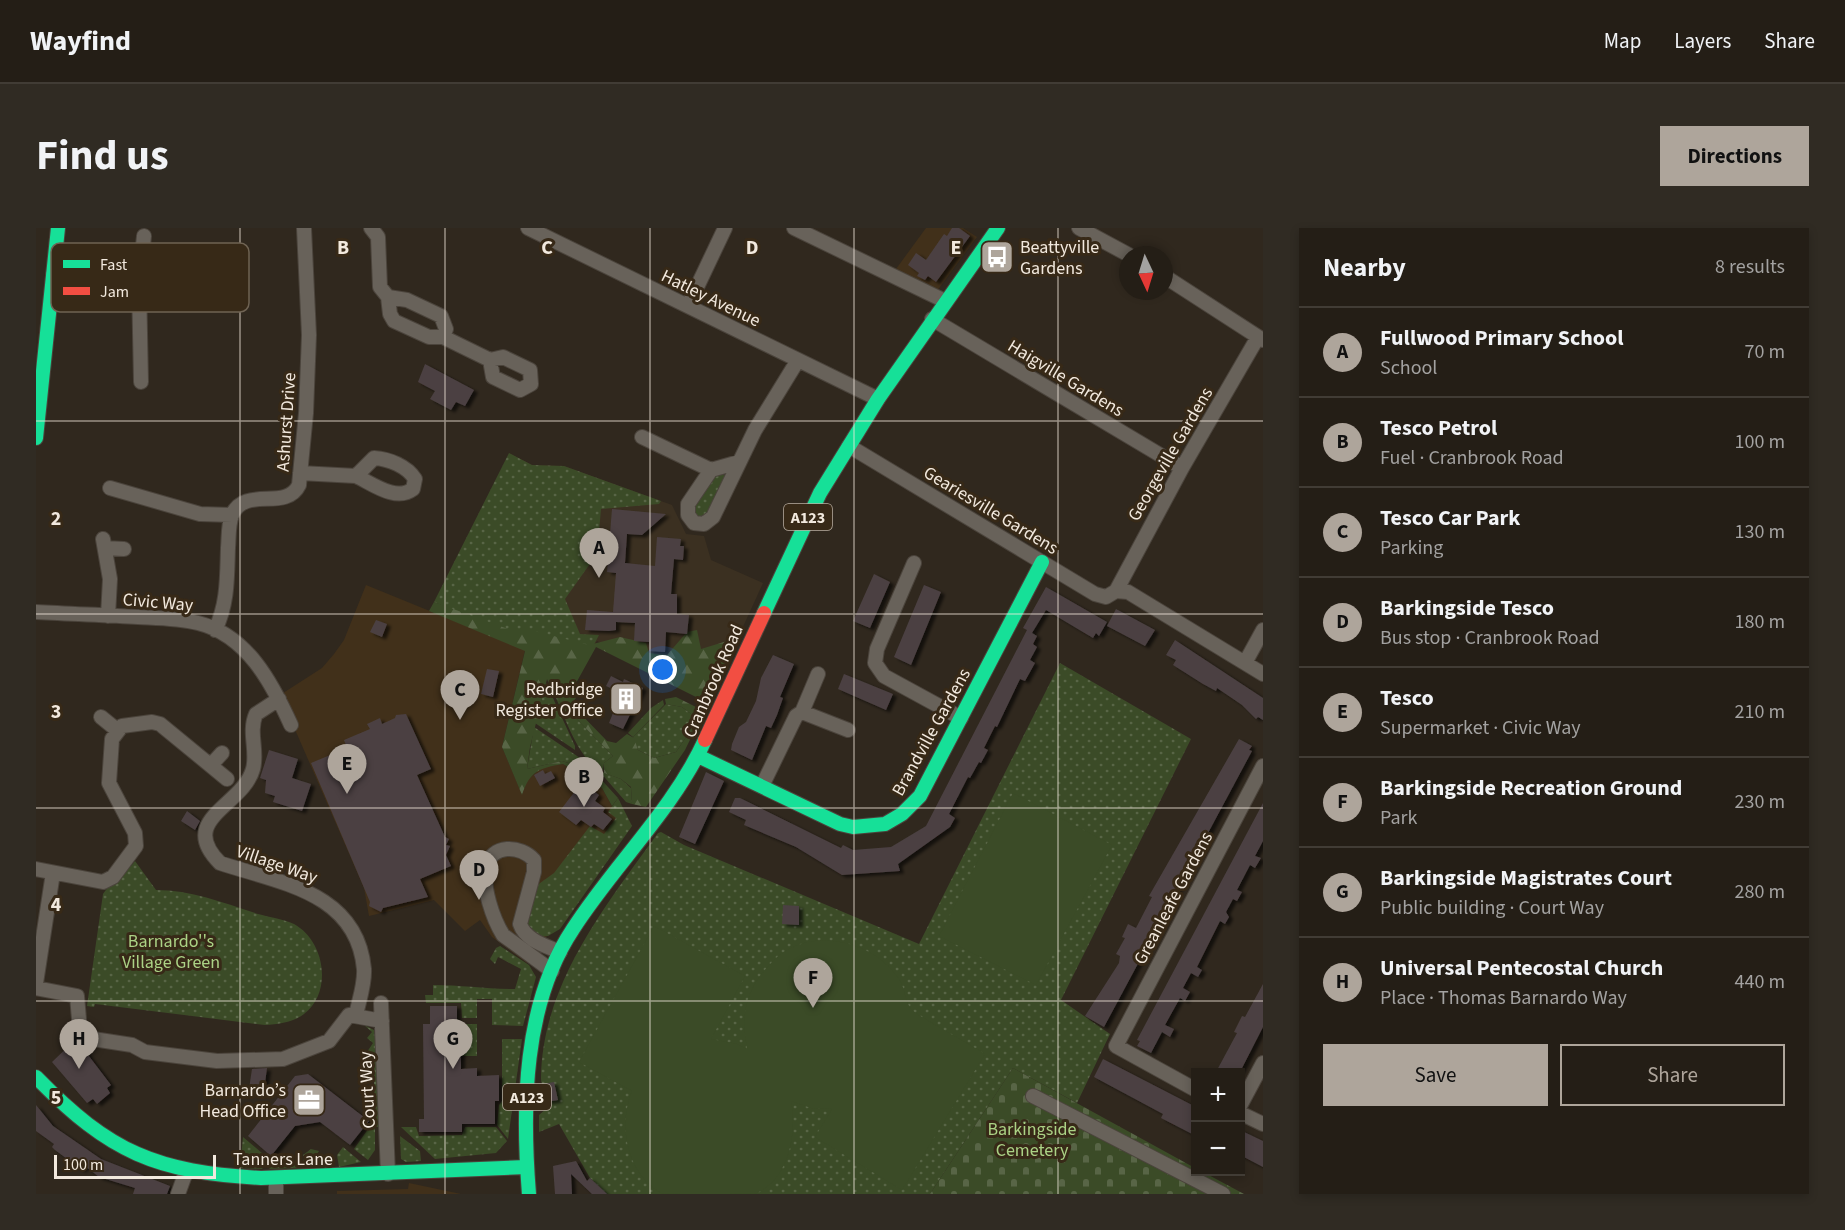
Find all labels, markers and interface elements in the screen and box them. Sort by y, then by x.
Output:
text: Wayfind [30,21,131,61]
text: Map [1604,26,1641,56]
text: Layers [1674,26,1731,56]
text: Share [1764,26,1815,56]
text: Find us [36,126,169,186]
button: Directions [1660,126,1809,186]
text: B [337,234,349,262]
text: C [541,234,553,262]
text: D [746,234,758,262]
text: E [951,234,961,262]
place label: Beattyville Gardens [1020,235,1099,281]
bus stop icon: Beattyville Gardens [979,239,1015,275]
legend [51,243,249,312]
north arrow [1119,246,1173,300]
text: Nearby [1323,249,1406,286]
text: 8 results [1715,253,1785,281]
text: Fast [100,254,128,276]
street label: Hatley Avenue [657,264,765,333]
text: Jam [100,281,129,303]
text: Fullwood Primary School [1380,322,1623,354]
street label: Haigville Gardens [1003,334,1128,423]
text: A [1337,338,1348,366]
text: 70 m [1745,338,1785,366]
text: School [1380,354,1437,382]
street label: Ashurst Drive [271,372,302,472]
street label: Georgeville Gardens [1122,383,1219,526]
text: Tesco Petrol [1380,412,1497,444]
text: B [1336,428,1349,456]
text: 100 m [1735,428,1785,456]
text: Fuel · Cranbrook Road [1380,444,1564,472]
street label: Geariesville Gardens [919,460,1063,561]
text: Tesco Car Park [1380,502,1520,534]
road number: A123 [784,504,832,530]
text: 2 [51,505,61,533]
text: C [1337,518,1348,546]
text: 130 m [1735,518,1785,546]
pin: A [580,528,618,578]
text: Parking [1380,534,1443,562]
street label: Civic Way [122,587,195,618]
text: Barkingside Tesco [1380,592,1554,624]
text: D [1336,608,1349,636]
text: 180 m [1735,608,1785,636]
street label: Cranbrook Road [677,621,750,742]
text: Bus stop · Cranbrook Road [1380,624,1600,652]
your location [648,655,677,684]
street label: Brandville Gardens [886,664,977,801]
pin: C [440,670,480,720]
place label: Redbridge Register Office [495,677,603,723]
building icon: Redbridge Register Office [608,681,644,717]
text: Tesco [1380,682,1434,714]
text: 3 [51,698,61,726]
text: E [1337,698,1348,726]
text: 210 m [1735,698,1785,726]
text: Supermarket · Civic Way [1380,714,1581,742]
pin: E [328,744,366,794]
pin: B [564,758,604,807]
text: Barkingside Recreation Ground [1380,772,1682,804]
text: F [1337,788,1348,816]
text: 230 m [1735,788,1785,816]
text: Park [1380,804,1417,832]
street label: Greanleafe Gardens [1128,827,1219,969]
street label: Village Way [233,839,321,890]
pin: D [460,850,498,900]
text: Barkingside Magistrates Court [1380,862,1672,894]
text: G [1336,878,1349,906]
text: 280 m [1735,878,1785,906]
text: 4 [51,891,62,919]
text: Public building · Court Way [1380,894,1604,922]
park label: Barnardo''s Village Green [122,929,220,975]
text: Universal Pentecostal Church [1380,952,1663,984]
pin: F [794,958,832,1008]
text: H [1336,968,1349,996]
text: 440 m [1735,968,1785,996]
text: Place · Thomas Barnardo Way [1380,984,1627,1012]
pin: H [60,1020,99,1069]
pin: G [434,1020,472,1069]
button: Save [1323,1044,1548,1106]
button: Share [1560,1044,1785,1106]
street label: Court Way [353,1050,382,1129]
map controls [1191,1068,1245,1176]
button: + [1191,1068,1245,1122]
place label: Barnardo’s Head Office [199,1078,286,1124]
office icon: Barnardo’s Head Office [291,1082,327,1118]
text: 5 [51,1084,61,1112]
road number: A123 [503,1084,551,1110]
park label: Barkingside Cemetery [987,1117,1077,1163]
button: − [1191,1122,1245,1176]
street label: Tanners Lane [233,1147,333,1172]
scale bar [54,1152,216,1180]
text: 100 m [63,1154,103,1176]

